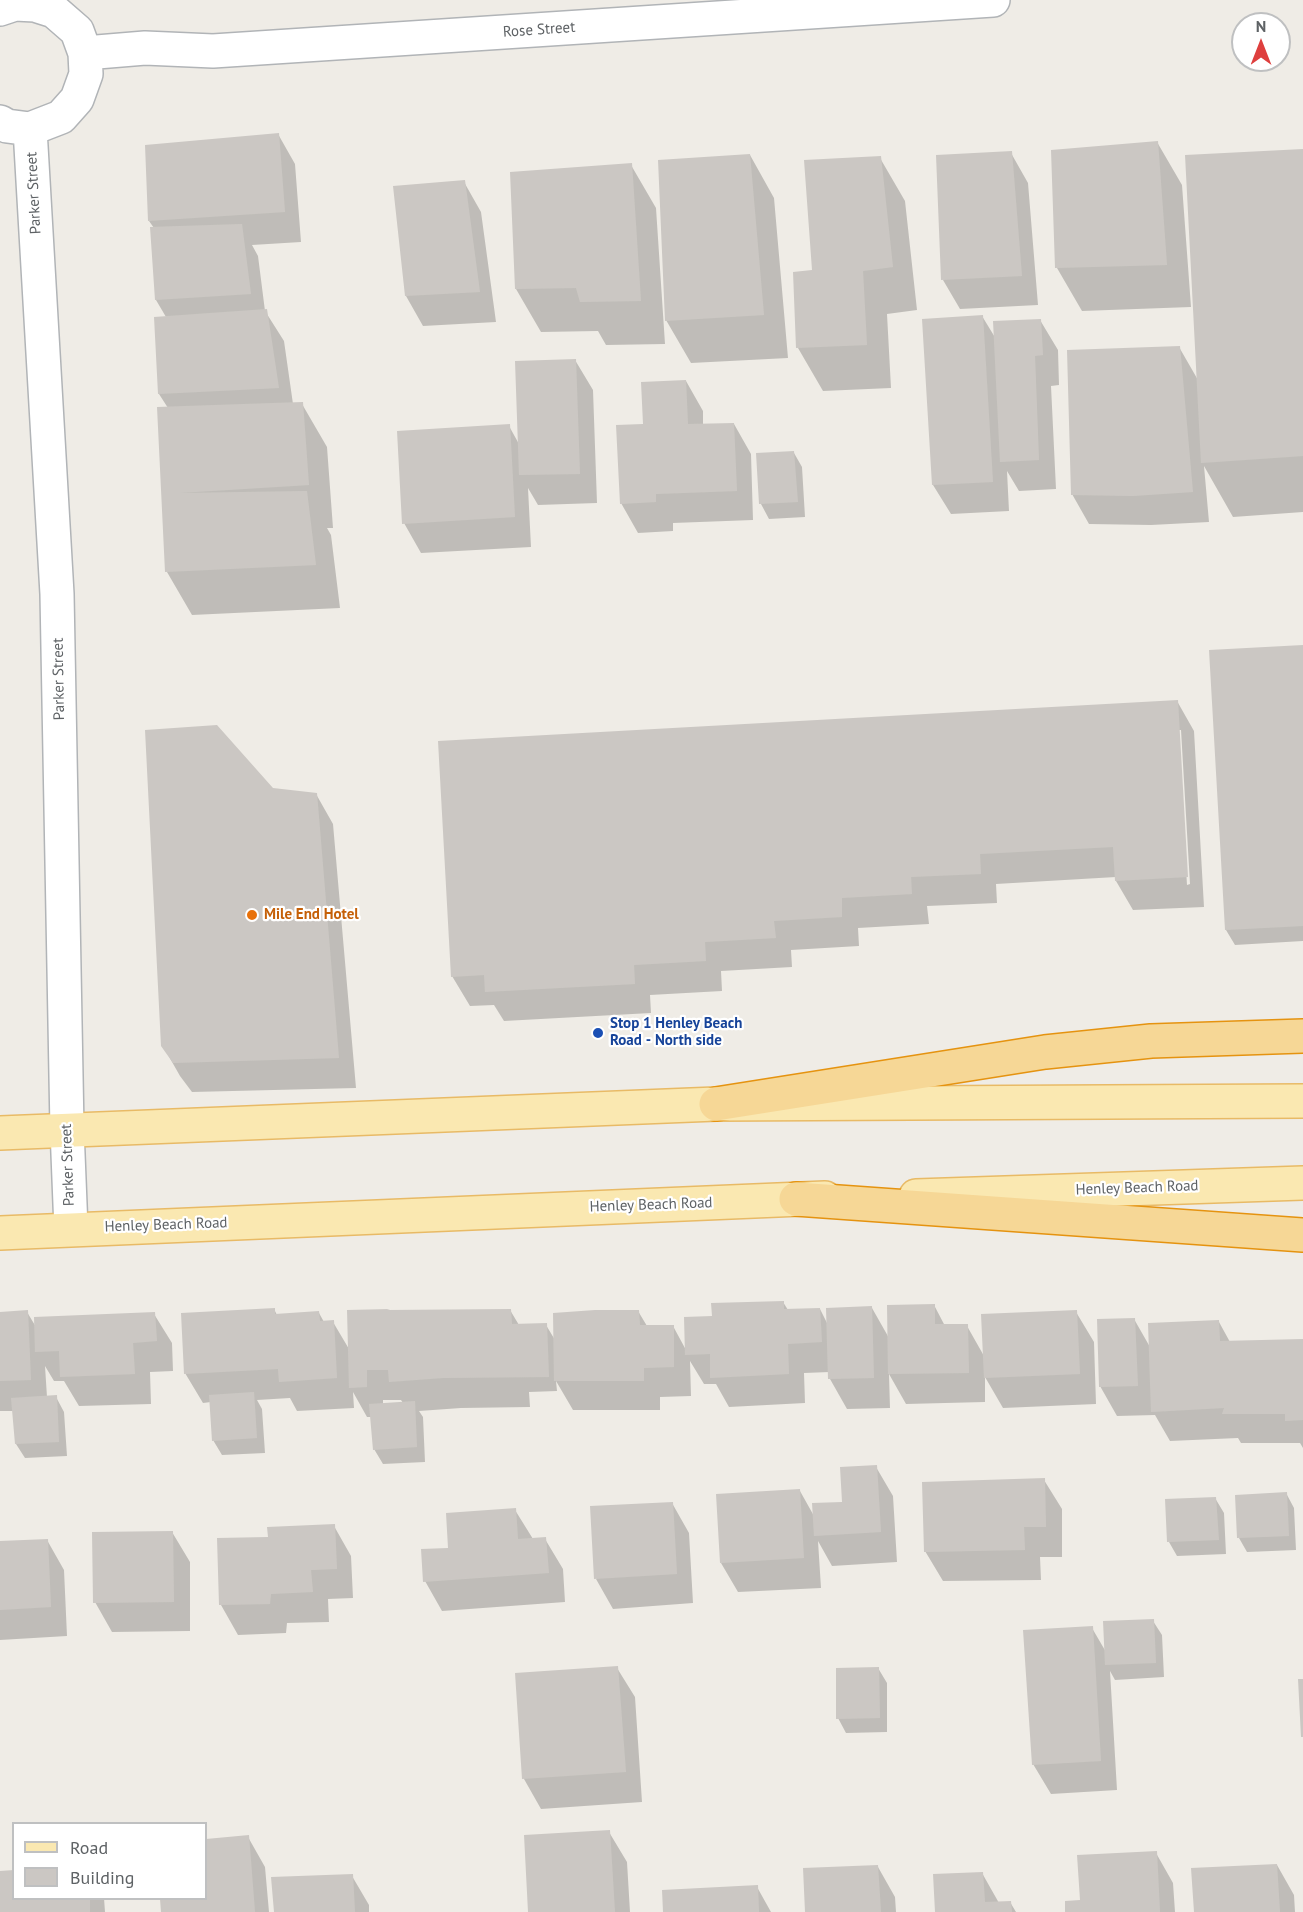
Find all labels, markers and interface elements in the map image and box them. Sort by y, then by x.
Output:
north arrow [1231,12,1291,72]
text: N [1256,16,1266,36]
street label: Rose Street [502,18,576,42]
street label: Parker Street [23,151,45,235]
street label: Parker Street [49,638,69,720]
place label: Mile End Hotel [264,906,359,924]
marker: Mile End Hotel [245,908,259,922]
place label: Stop 1 Henley Beach Road - North side [610,1015,742,1050]
marker: Stop 1 Henley Beach Road - North side [591,1026,605,1040]
street label: Parker Street [58,1123,78,1207]
street label: Henley Beach Road [1075,1177,1199,1199]
street label: Henley Beach Road [589,1194,713,1216]
street label: Henley Beach Road [104,1214,228,1236]
legend [12,1822,207,1900]
text: Road [70,1836,108,1859]
text: Building [70,1866,134,1889]

